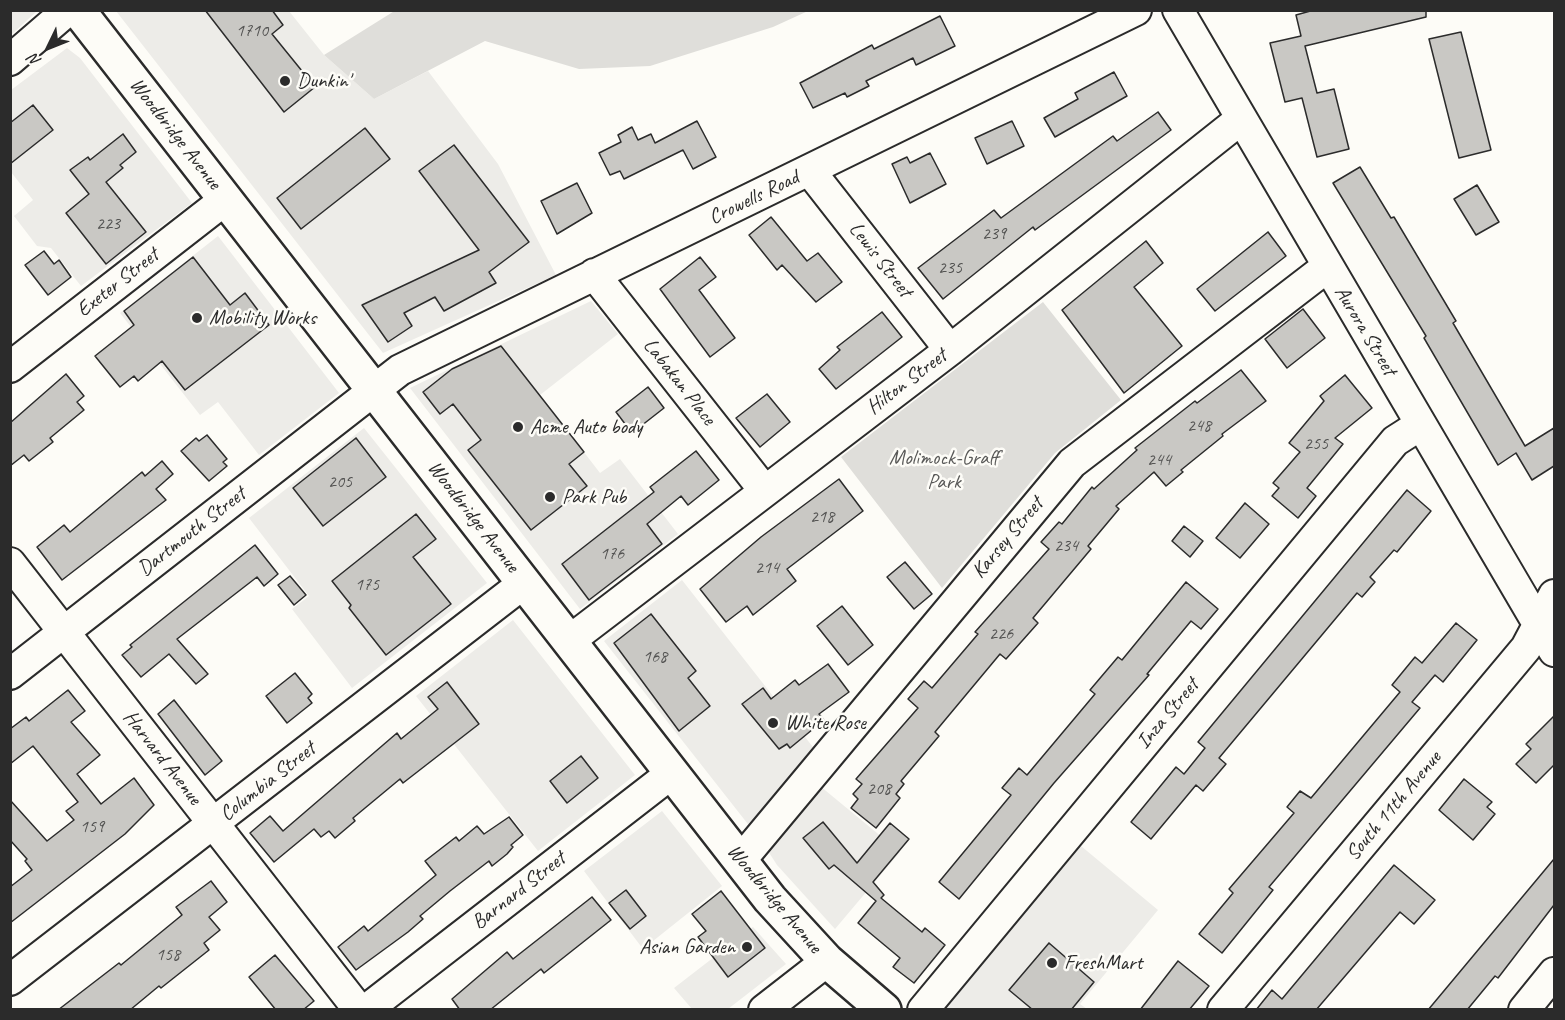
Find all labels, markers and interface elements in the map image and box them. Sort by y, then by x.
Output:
north arrow [18,18,78,78]
house number: 1710 [236,20,268,42]
text: N [24,50,46,71]
place label: Dunkin' [297,68,350,94]
street label: Woodbridge Avenue [124,73,226,195]
marker: Dunkin' [278,74,292,88]
street label: Crowells Road [705,165,803,231]
house number: 223 [96,213,120,235]
street label: Lewis Street [843,217,917,303]
house number: 239 [982,223,1006,245]
street label: Exeter Street [72,243,164,323]
house number: 235 [938,257,962,279]
street label: Aurora Street [1328,282,1402,380]
place label: Mobility Works [209,305,316,331]
marker: Mobility Works [190,311,204,325]
street label: Labakan Place [637,334,721,430]
street label: Hilton Street [862,344,952,420]
place label: Acme Auto body [530,414,642,440]
house number: 248 [1187,415,1211,437]
marker: Acme Auto body [511,420,525,434]
house number: 255 [1304,433,1328,455]
park label: Molimock-Graff Park [889,445,999,495]
house number: 244 [1147,449,1171,471]
street label: Woodbridge Avenue [422,456,524,578]
house number: 205 [328,471,352,493]
street label: Dartmouth Street [133,482,251,582]
place label: Park Pub [562,484,626,510]
marker: Park Pub [543,490,557,504]
street label: Karsey Street [967,492,1049,584]
house number: 218 [810,506,834,528]
house number: 234 [1054,535,1078,557]
house number: 176 [600,543,624,565]
house number: 214 [755,557,779,579]
house number: 175 [355,574,379,596]
house number: 226 [989,623,1013,645]
house number: 168 [643,646,667,668]
street label: Inza Street [1131,674,1205,754]
street label: Harvard Avenue [117,706,207,810]
place label: White Rose [785,710,866,736]
marker: White Rose [766,716,780,730]
street label: Columbia Street [215,737,321,827]
street label: South 11th Avenue [1341,746,1447,866]
house number: 208 [867,778,891,800]
house number: 159 [80,816,104,838]
street label: Woodbridge Avenue [721,839,827,959]
street label: Barnard Street [467,847,571,935]
place label: Asian Garden [639,934,735,960]
marker: Asian Garden [740,940,754,954]
house number: 158 [156,944,180,966]
place label: FreshMart [1064,950,1142,976]
marker: FreshMart [1045,956,1059,970]

